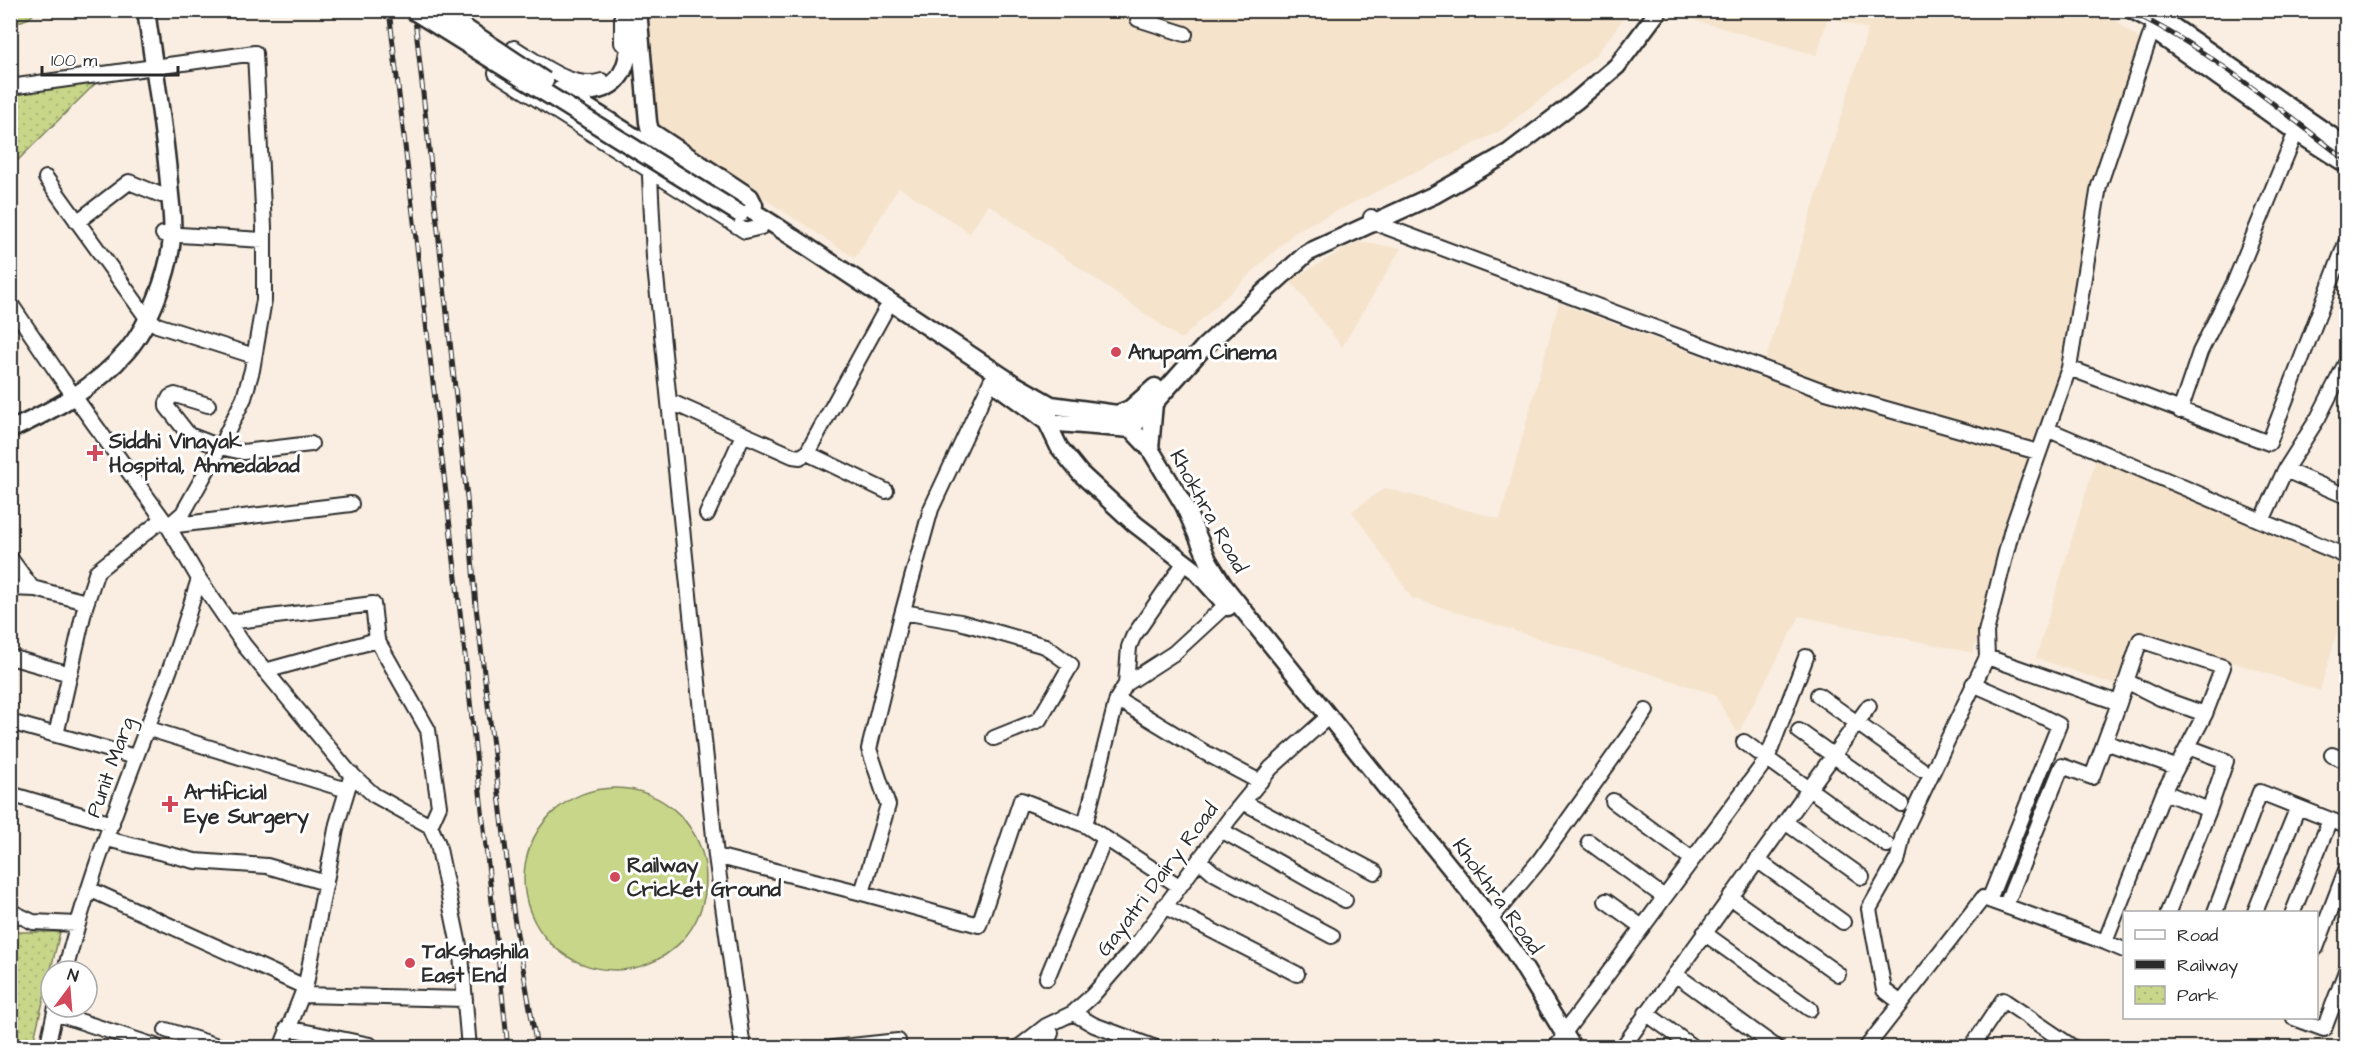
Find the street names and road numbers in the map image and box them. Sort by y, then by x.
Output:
street label: Khokhra Road [1163,444,1255,578]
street label: Punit Marg [79,713,144,822]
street label: Gayatri Dairy Road [1090,796,1227,964]
street label: Khokhra Road [1446,832,1550,960]

